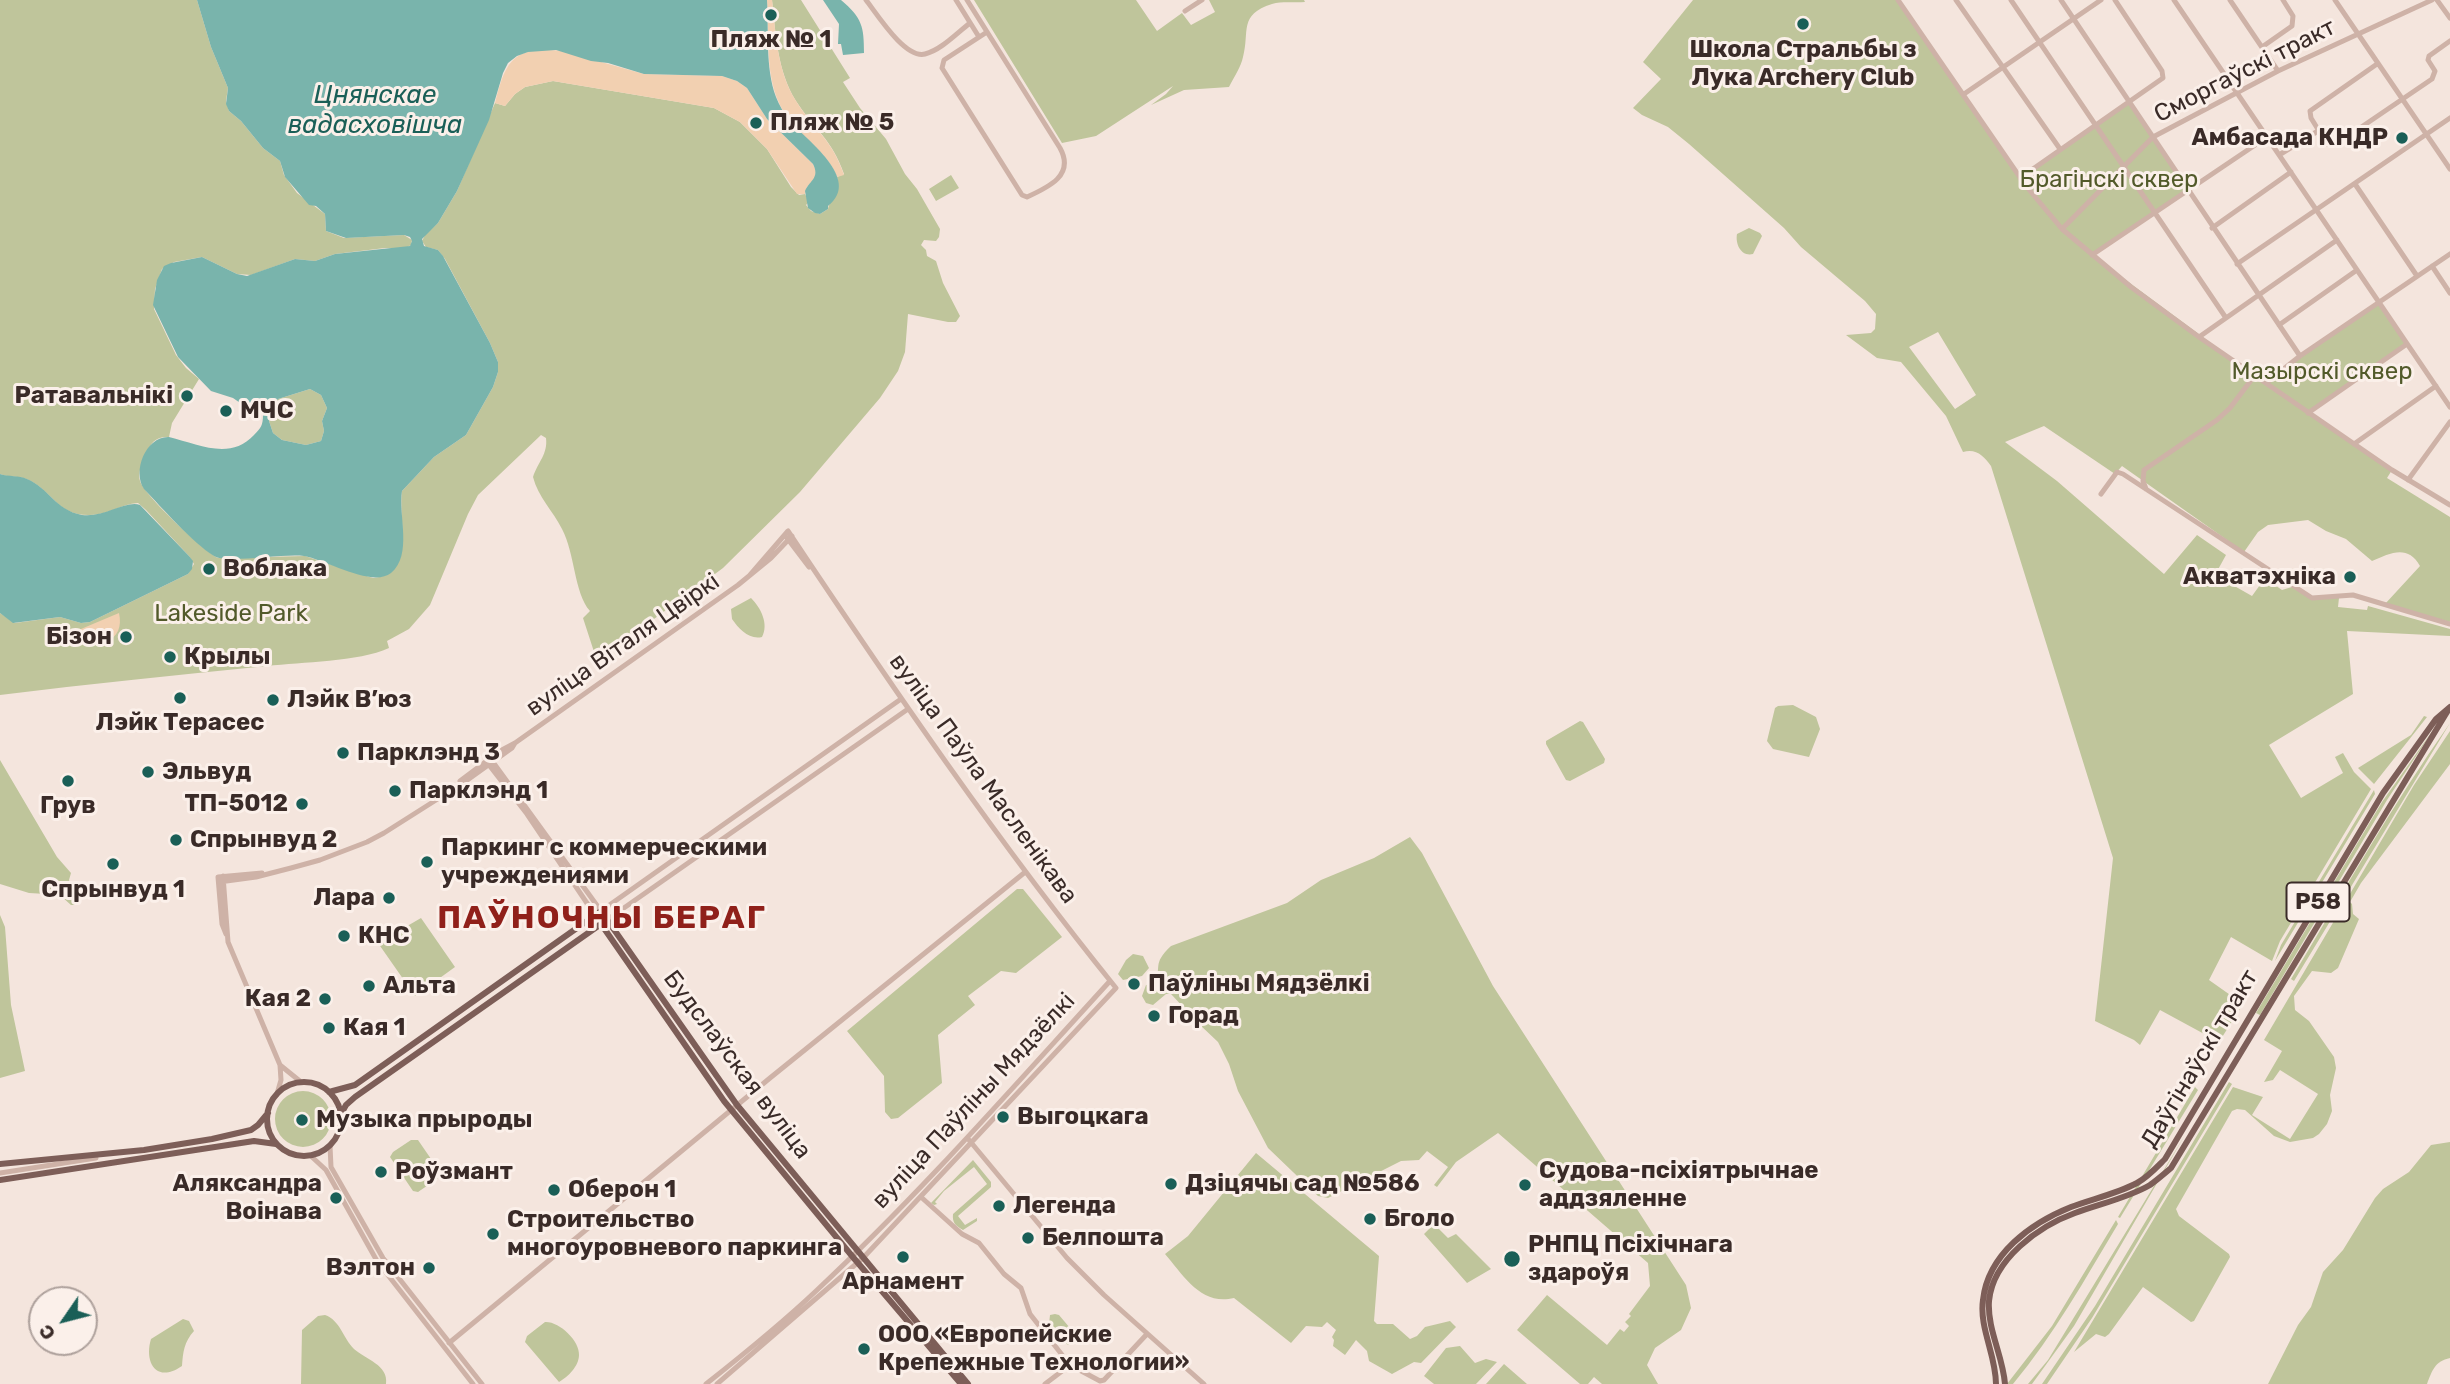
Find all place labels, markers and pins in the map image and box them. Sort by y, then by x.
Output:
marker: Пляж № 1 [763,7,779,23]
marker: Школа Стральбы з Лука Archery Club [1795,16,1811,32]
place label: Пляж № 1 [711,26,831,54]
place label: Школа Стральбы з Лука Archery Club [1689,36,1917,92]
place label: Пляж № 5 [770,109,894,137]
marker: Пляж № 5 [748,115,764,131]
place label: Амбасада КНДР [2192,124,2388,152]
marker: Амбасада КНДР [2394,130,2410,146]
place label: Ратавальнікі [15,382,173,410]
marker: Ратавальнікі [179,388,195,404]
place label: МЧС [240,397,293,425]
marker: МЧС [218,403,234,419]
place label: Воблака [223,555,327,583]
marker: Воблака [201,561,217,577]
place label: Акватэхніка [2183,563,2336,591]
marker: Акватэхніка [2342,569,2358,585]
place label: Бізон [46,623,112,651]
marker: Бізон [118,629,134,645]
place label: Крылы [184,643,270,671]
marker: Крылы [162,649,178,665]
place label: Лэйк В’юз [287,686,412,714]
marker: Лэйк Терасес [172,690,188,706]
marker: Лэйк В’юз [265,692,281,708]
place label: Лэйк Терасес [96,709,264,737]
place label: Парклэнд 3 [357,739,500,767]
marker: Парклэнд 3 [335,745,351,761]
place label: Эльвуд [162,758,251,786]
marker: Эльвуд [140,764,156,780]
marker: Грув [60,773,76,789]
place label: Парклэнд 1 [409,777,548,805]
marker: Парклэнд 1 [387,783,403,799]
place label: ТП-5012 [184,790,288,818]
place label: Грув [40,792,96,820]
marker: ТП-5012 [294,796,310,812]
place label: Спрынвуд 2 [190,826,337,854]
marker: Спрынвуд 2 [168,832,184,848]
place label: Паркинг с коммерческими учреждениями [441,834,767,890]
marker: Паркинг с коммерческими учреждениями [419,854,435,870]
marker: Спрынвуд 1 [105,856,121,872]
place label: Спрынвуд 1 [41,876,185,904]
place label: Лара [313,884,375,912]
marker: Лара [381,890,397,906]
place label: КНС [358,922,410,950]
marker: КНС [336,928,352,944]
place label: Паўліны Мядзёлкі [1148,970,1370,998]
place label: Альта [383,972,456,1000]
marker: Паўліны Мядзёлкі [1126,976,1142,992]
marker: Альта [361,978,377,994]
place label: Кая 2 [245,985,311,1013]
marker: Кая 2 [317,991,333,1007]
place label: Горад [1168,1002,1239,1030]
marker: Горад [1146,1008,1162,1024]
place label: Кая 1 [343,1014,406,1042]
marker: Кая 1 [321,1020,337,1036]
place label: Выгоцкага [1017,1103,1149,1131]
place label: Музыка прыроды [316,1106,532,1134]
marker: Выгоцкага [995,1109,1011,1125]
marker: Музыка прыроды [294,1112,310,1128]
place label: Судова-псіхіятрычнае аддзяленне [1539,1157,1819,1213]
place label: Роўзмант [395,1158,513,1186]
marker: Роўзмант [373,1164,389,1180]
place label: Аляксандра Воінава [173,1170,322,1226]
place label: Дзіцячы сад №586 [1185,1170,1420,1198]
place label: Оберон 1 [568,1176,676,1204]
marker: Дзіцячы сад №586 [1163,1176,1179,1192]
marker: Судова-псіхіятрычнае аддзяленне [1517,1177,1533,1193]
marker: Оберон 1 [546,1182,562,1198]
marker: Аляксандра Воінава [328,1190,344,1206]
place label: Легенда [1013,1192,1116,1220]
marker: Легенда [991,1198,1007,1214]
place label: Бголо [1384,1205,1455,1233]
place label: Строительство многоуровневого паркинга [507,1206,842,1262]
marker: Бголо [1362,1211,1378,1227]
place label: Белпошта [1042,1224,1164,1252]
marker: Строительство многоуровневого паркинга [485,1226,501,1242]
marker: Белпошта [1020,1230,1036,1246]
place label: РНПЦ Псіхічнага здароўя [1528,1231,1733,1287]
marker: Арнамент [895,1249,911,1265]
marker: РНПЦ Псіхічнага здароўя [1502,1249,1522,1269]
place label: Вэлтон [326,1254,415,1282]
marker: Вэлтон [421,1260,437,1276]
place label: Арнамент [842,1268,964,1296]
place label: ООО «Европейские Крепежные Технологии» [878,1321,1189,1377]
marker: ООО «Европейские Крепежные Технологии» [856,1341,872,1357]

